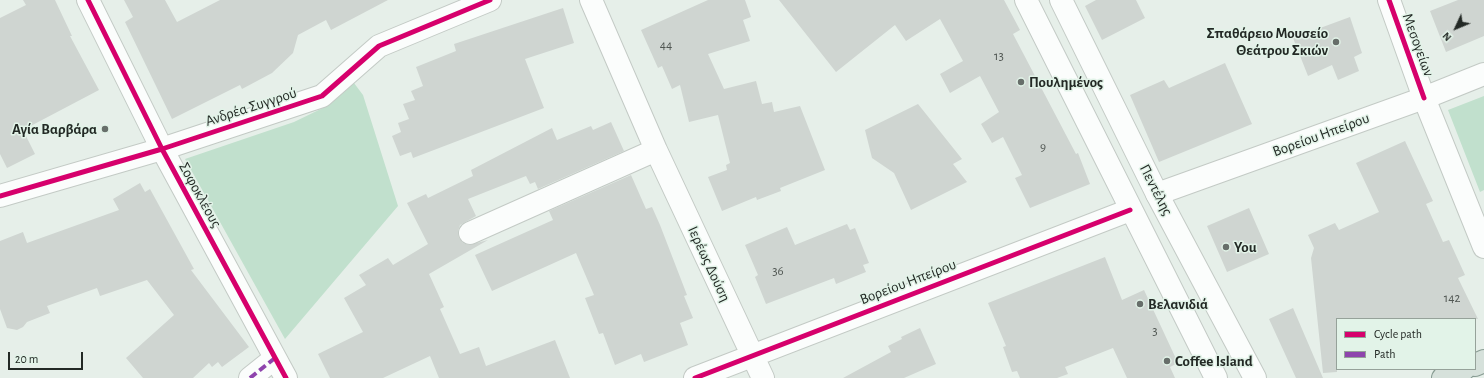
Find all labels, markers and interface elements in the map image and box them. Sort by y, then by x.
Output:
north arrow [1436,8,1476,48]
street label: Μεσογείων [1398,11,1438,79]
place label: Σπαθάρειο Μουσείο Θεάτρου Σκιών [1206,24,1328,59]
text: N [1440,30,1454,43]
house number: 44 [660,37,672,53]
marker: Σπαθάρειο Μουσείο Θεάτρου Σκιών [1331,37,1341,47]
house number: 13 [994,48,1004,64]
place label: Πουλημένος [1029,73,1103,91]
marker: Πουλημένος [1016,77,1026,87]
street label: Ανδρέα Συγγρού [203,84,299,130]
street label: Βορείου Ηπείρου [1270,109,1372,161]
place label: Αγία Βαρβάρα [12,120,97,138]
marker: Αγία Βαρβάρα [100,124,110,134]
house number: 9 [1040,139,1046,155]
street label: Σοφοκλέους [175,159,225,231]
street label: Πεντέλης [1136,161,1176,219]
street label: Ιερέως Δούση [684,223,734,305]
place label: You [1234,238,1257,256]
marker: You [1221,242,1231,252]
street label: Βορείου Ηπείρου [857,255,959,309]
house number: 36 [772,263,784,279]
house number: 142 [1444,290,1460,306]
place label: Βελανιδιά [1148,295,1208,313]
marker: Βελανιδιά [1135,299,1145,309]
legend [1336,318,1476,370]
house number: 3 [1152,323,1158,339]
text: Cycle path [1374,328,1422,340]
scale bar [10,344,85,370]
text: Path [1374,348,1396,360]
place label: Coffee Island [1175,352,1253,370]
text: 20 m [15,353,38,365]
marker: Coffee Island [1162,356,1172,366]

